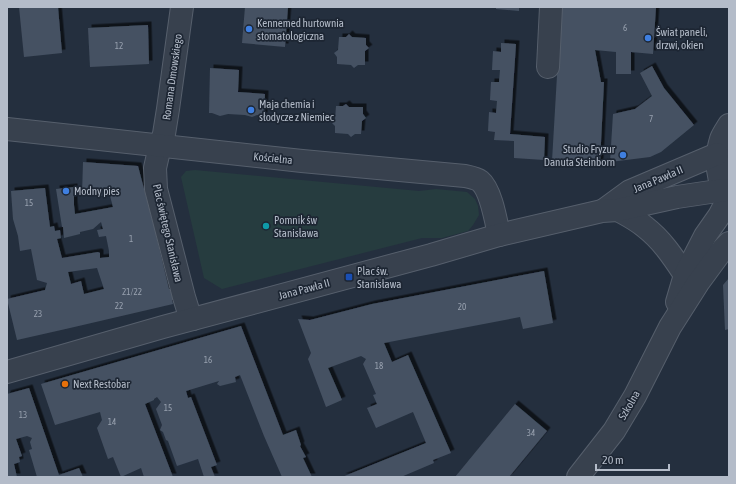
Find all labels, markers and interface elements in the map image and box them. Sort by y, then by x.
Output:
place label: Kennemed hurtownia stomatologiczna [257,17,344,42]
house number: 6 [623,23,627,33]
marker: Kennemed hurtownia stomatologiczna [244,24,254,34]
place label: Świat paneli, drzwi, okien [656,26,707,51]
street label: Romana Dmowskiego [160,33,184,121]
marker: Świat paneli, drzwi, okien [643,33,653,43]
house number: 12 [115,41,123,51]
place label: Maja chemia i słodycze z Niemiec [259,98,335,123]
marker: Maja chemia i słodycze z Niemiec [246,105,256,115]
house number: 7 [649,114,653,124]
place label: Studio Fryzur Danuta Steinborn [544,143,616,168]
street label: Kościelna [253,150,293,166]
marker: Studio Fryzur Danuta Steinborn [618,150,628,160]
street label: Jana Pawła II [631,163,685,195]
street label: Plac świętego Stanisława [151,183,185,283]
place label: Modny pies [74,185,120,197]
marker: Modny pies [61,186,71,196]
house number: 15 [25,198,33,208]
place label: Pomnik św Stanisława [274,214,318,239]
marker: Pomnik św Stanisława [261,221,271,231]
house number: 1 [129,234,133,244]
place label: Plac św. Stanisława [357,265,401,290]
marker: Plac św. Stanisława [344,272,354,282]
street label: Jana Pawła II [277,276,331,302]
house number: 21/22 [122,287,142,297]
house number: 22 [115,301,123,311]
house number: 20 [458,302,466,312]
house number: 23 [34,309,42,319]
house number: 16 [204,355,212,365]
house number: 18 [375,361,383,371]
place label: Next Restobar [73,378,130,390]
marker: Next Restobar [60,379,70,389]
street label: Szkolna [616,388,642,422]
house number: 15 [164,403,172,413]
house number: 13 [19,410,27,420]
house number: 14 [108,417,116,427]
house number: 34 [527,428,535,438]
scale bar [596,446,669,472]
text: 20 m [602,453,624,467]

